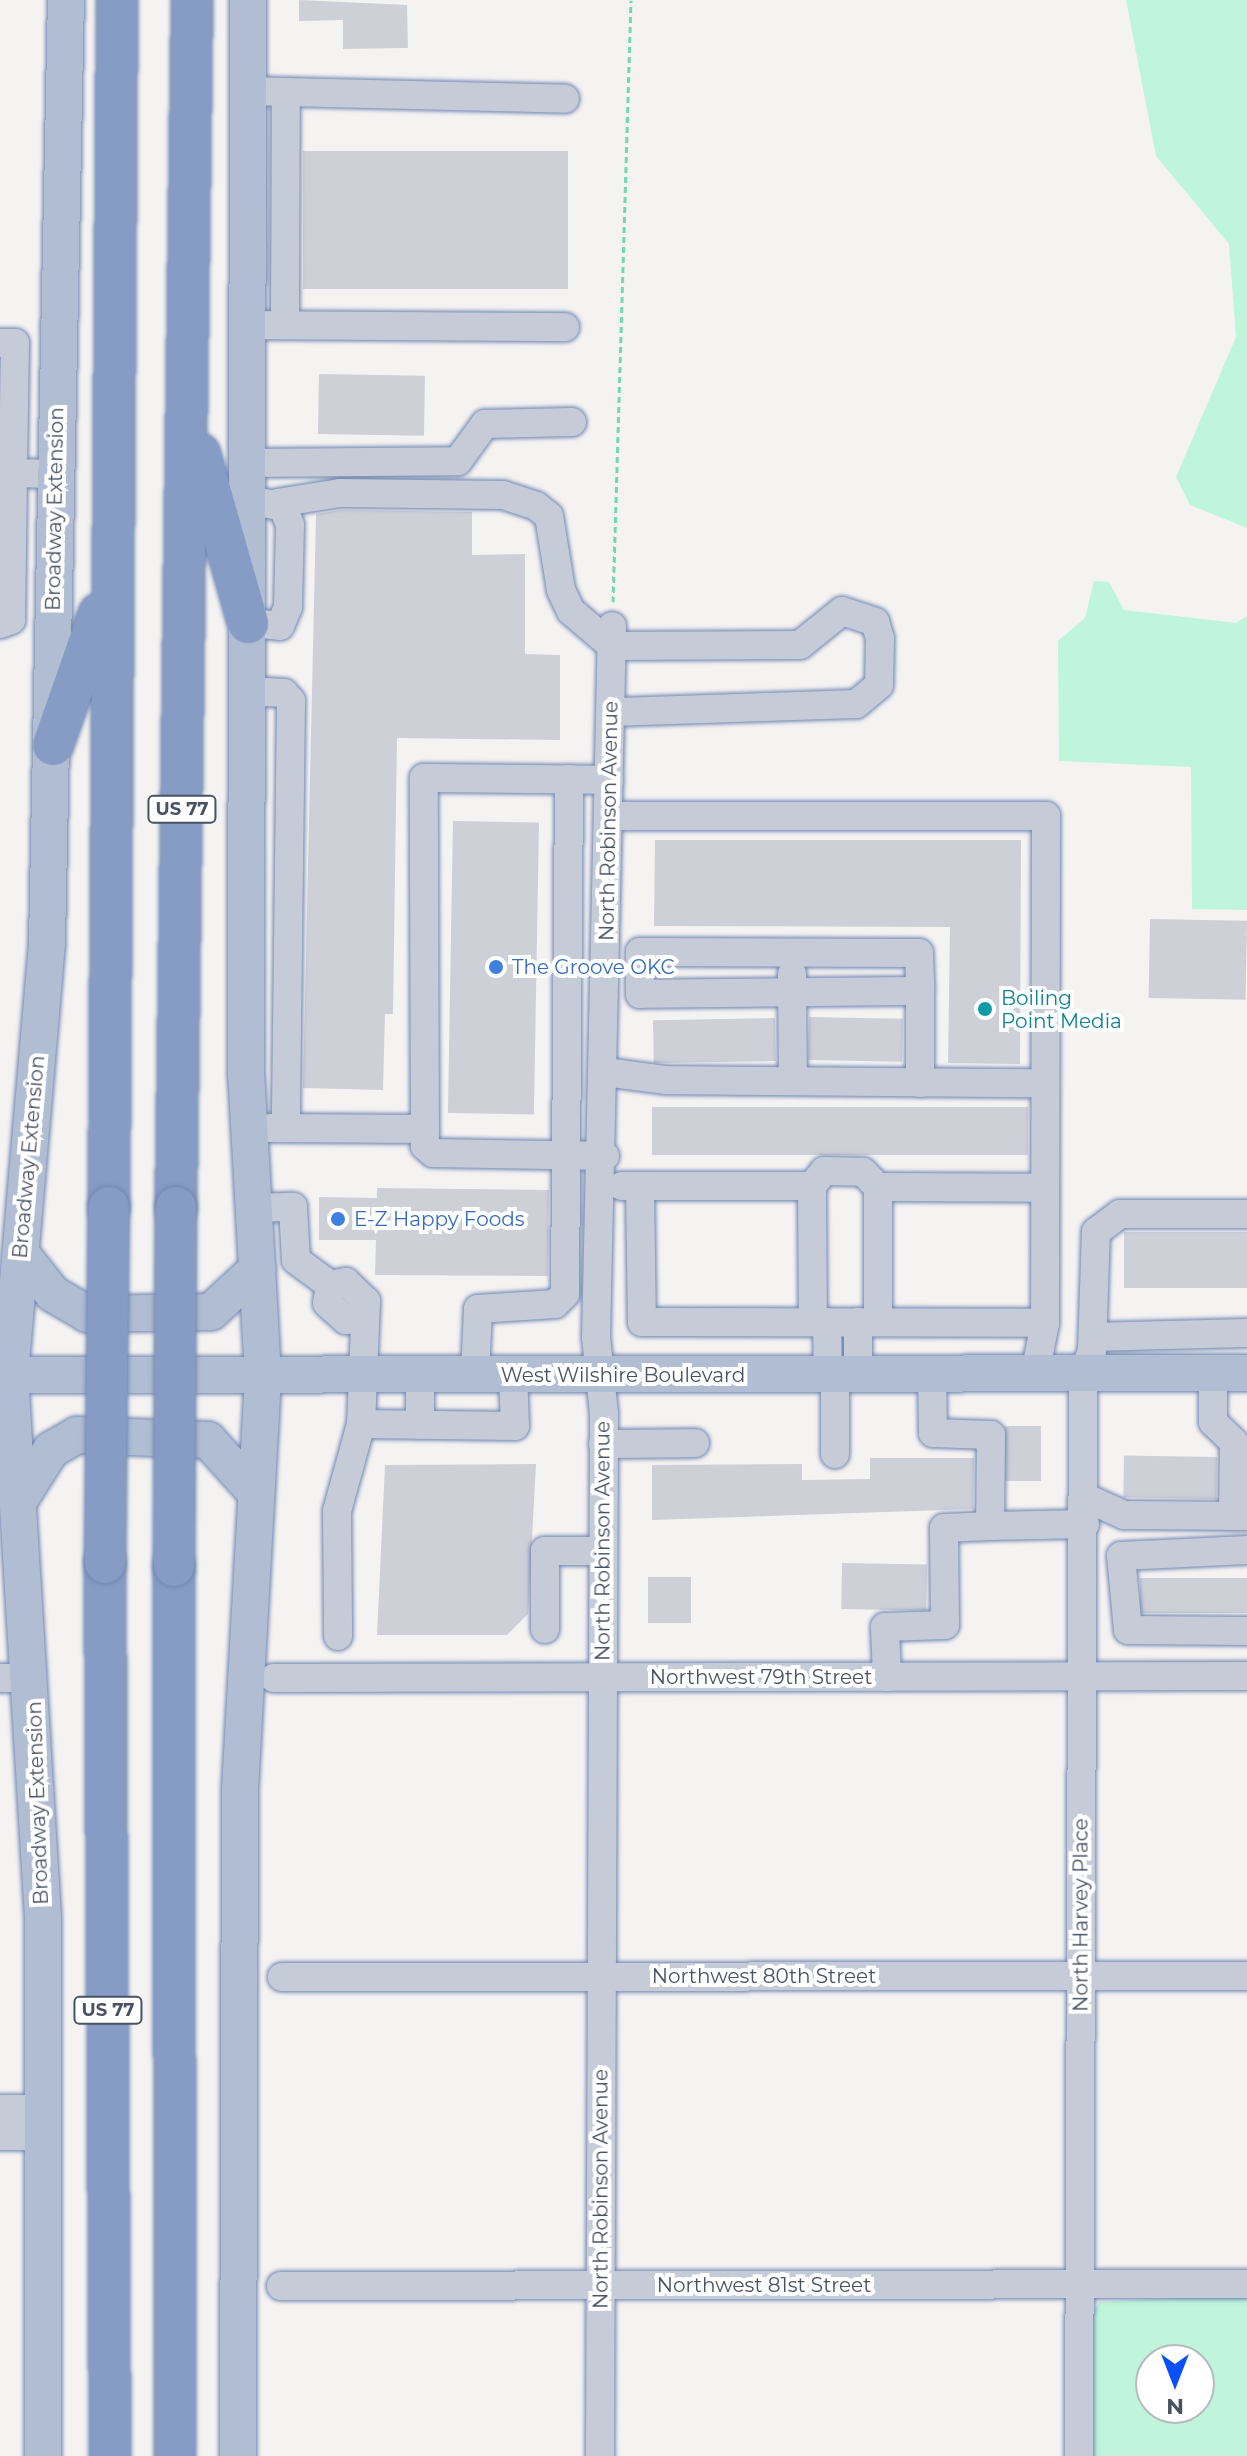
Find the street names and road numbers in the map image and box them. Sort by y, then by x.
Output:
street label: Broadway Extension [41,407,69,611]
street label: North Robinson Avenue [595,701,623,941]
road number: US 77 [146,795,218,823]
street label: Broadway Extension [8,1055,50,1259]
street label: West Wilshire Boulevard [501,1363,745,1387]
street label: North Robinson Avenue [591,1421,615,1661]
street label: Northwest 79th Street [650,1665,872,1689]
street label: Broadway Extension [22,1701,54,1905]
street label: North Harvey Place [1069,1818,1093,2012]
street label: Northwest 80th Street [652,1964,876,1988]
road number: US 77 [72,1996,144,2024]
street label: North Robinson Avenue [589,2069,613,2309]
street label: Northwest 81st Street [657,2273,871,2297]

